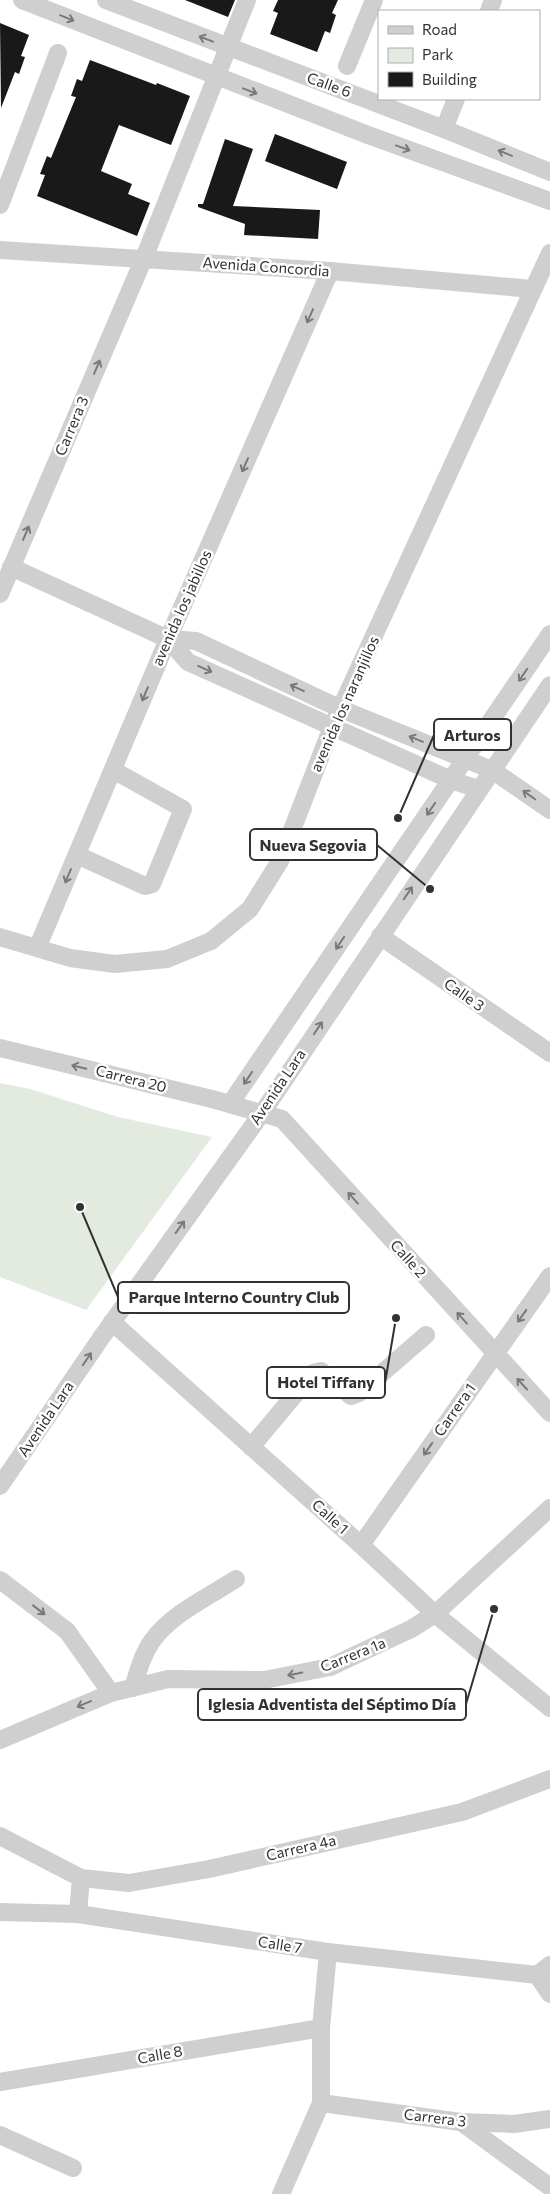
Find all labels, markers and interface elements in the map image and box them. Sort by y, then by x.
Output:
legend [378,10,540,100]
one-way arrow [59,14,74,23]
text: Road [422,20,457,38]
one-way arrow [199,34,214,43]
text: Park [422,45,453,63]
street label: Calle 6 [305,68,354,100]
text: Building [422,70,477,88]
one-way arrow [243,87,258,96]
one-way arrow [394,144,410,153]
one-way arrow [498,148,513,158]
street label: Avenida Concordia [202,253,330,279]
one-way arrow [305,308,315,323]
one-way arrow [92,360,102,375]
street label: Carrera 3 [51,393,92,458]
one-way arrow [239,457,249,472]
one-way arrow [22,525,31,540]
street label: avenida los jabillos [147,547,215,668]
street label: avenida los naranjillos [306,633,382,774]
one-way arrow [197,665,212,675]
one-way arrow [518,667,528,681]
one-way arrow [290,683,305,692]
one-way arrow [140,686,149,701]
callout: Arturos [434,719,511,750]
text: Arturos [443,725,501,744]
one-way arrow [409,734,424,743]
one-way arrow [522,790,536,800]
one-way arrow [426,802,436,816]
callout: Nueva Segovia [250,829,377,860]
text: Nueva Segovia [260,835,366,854]
one-way arrow [62,868,72,883]
one-way arrow [403,886,413,900]
one-way arrow [335,936,345,950]
street label: Calle 3 [441,974,488,1014]
one-way arrow [313,1021,323,1035]
street label: Avenida Lara [245,1045,309,1128]
one-way arrow [71,1061,87,1071]
street label: Carrera 20 [94,1061,169,1096]
one-way arrow [243,1070,253,1084]
one-way arrow [347,1191,359,1204]
one-way arrow [175,1220,186,1234]
street label: Calle 2 [387,1236,430,1281]
callout: Parque Interno Country Club [118,1282,349,1313]
text: Parque Interno Country Club [128,1287,340,1306]
one-way arrow [517,1309,527,1323]
one-way arrow [456,1312,468,1325]
one-way arrow [81,1352,92,1366]
callout: Hotel Tiffany [267,1367,385,1398]
text: Hotel Tiffany [277,1372,375,1391]
street label: Avenida Lara [13,1377,77,1460]
one-way arrow [516,1377,528,1390]
street label: Carrera 1 [429,1379,479,1439]
one-way arrow [423,1442,433,1456]
street label: Calle 1 [309,1495,353,1537]
one-way arrow [32,1604,45,1615]
street label: Carrera 1a [317,1633,388,1675]
one-way arrow [287,1670,303,1680]
callout: Iglesia Adventista del Séptimo Día [198,1689,466,1720]
text: Iglesia Adventista del Séptimo Día [208,1694,456,1713]
one-way arrow [77,1700,92,1710]
street label: Carrera 4a [264,1830,337,1864]
street label: Calle 7 [257,1932,304,1956]
street label: Calle 8 [136,2041,184,2067]
street label: Carrera 3 [403,2104,467,2130]

